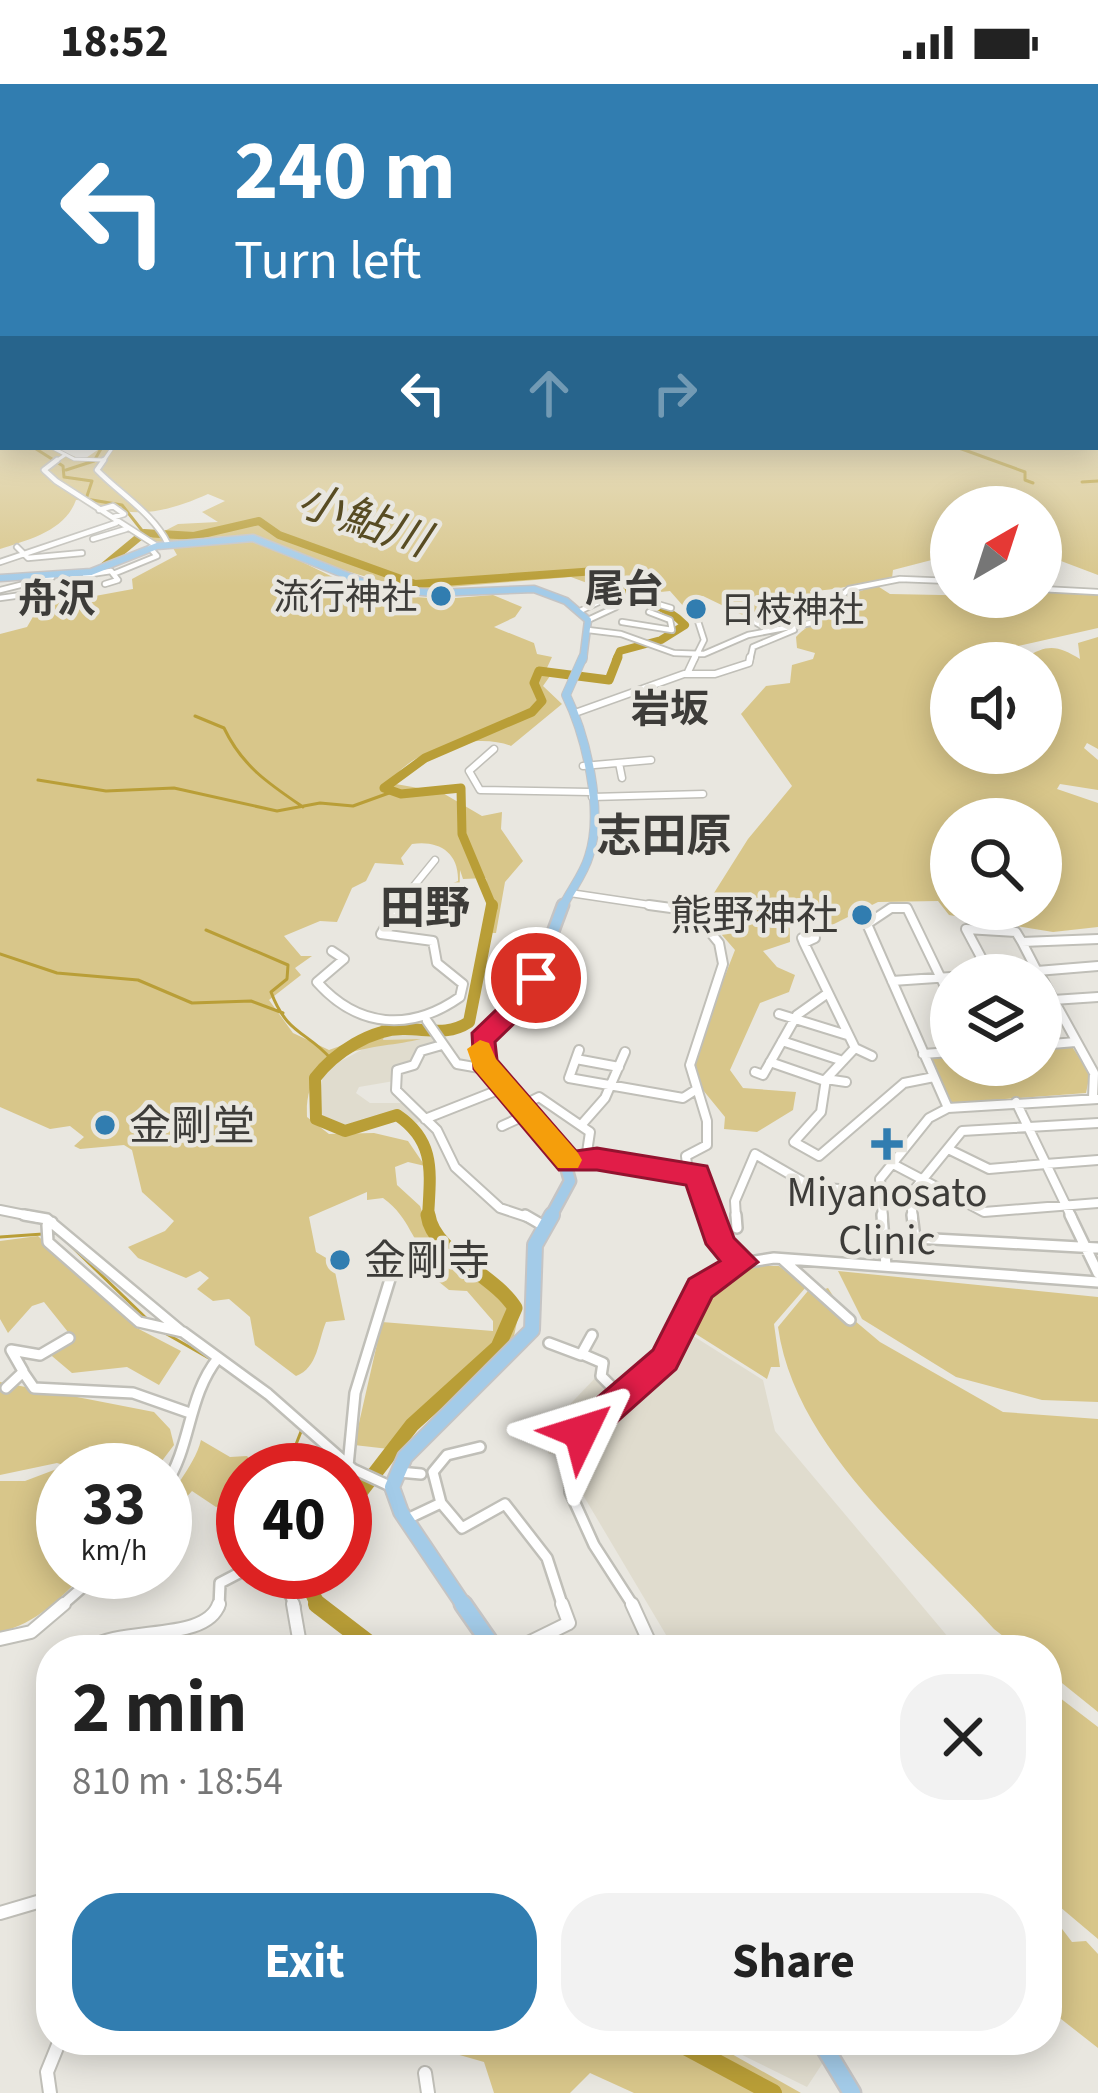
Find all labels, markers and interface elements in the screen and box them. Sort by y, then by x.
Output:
text: 18:52 [60,10,169,74]
text: 240 m [234,112,456,232]
icon: left [36,132,192,288]
text: Turn left [234,223,421,300]
icon: left [390,360,456,426]
icon: ahead [516,360,582,426]
icon: right [642,360,708,426]
water label: 小鮎川 [289,469,441,574]
north arrow [930,486,1062,618]
map controls [930,486,1062,1086]
district label: 尾台 [585,562,663,618]
district label: 舟沢 [18,572,96,628]
place label: 流行神社 [273,572,417,623]
marker: 流行神社 [428,583,454,609]
place label: 日枝神社 [720,585,864,636]
marker: 日枝神社 [683,596,709,622]
button: sound [930,642,1062,774]
district label: 岩坂 [631,682,709,738]
button: search [930,798,1062,930]
district label: 志田原 [596,805,732,869]
district label: 田野 [380,877,470,941]
place label: 熊野神社 [670,887,838,947]
marker: 熊野神社 [849,902,875,928]
pin [485,927,587,1029]
icon: arrive [503,945,569,1011]
button: layers [930,954,1062,1086]
place label: 金剛堂 [129,1097,255,1157]
marker: 金剛堂 [92,1112,118,1138]
marker: Miyanosato Clinic [871,1128,903,1160]
place label: Miyanosato Clinic [786,1163,988,1271]
place label: 金剛寺 [364,1232,490,1292]
marker: 金剛寺 [327,1247,353,1273]
position arrow [518,1369,644,1495]
speed limit sign: 40 [216,1443,372,1599]
text: 33 [82,1463,146,1548]
text: km/h [81,1529,147,1572]
text: 2 min [72,1657,247,1760]
button: close [900,1674,1026,1800]
text: 810 m · 18:54 [72,1754,283,1810]
button: Exit [72,1893,537,2031]
button: Share [561,1893,1026,2031]

